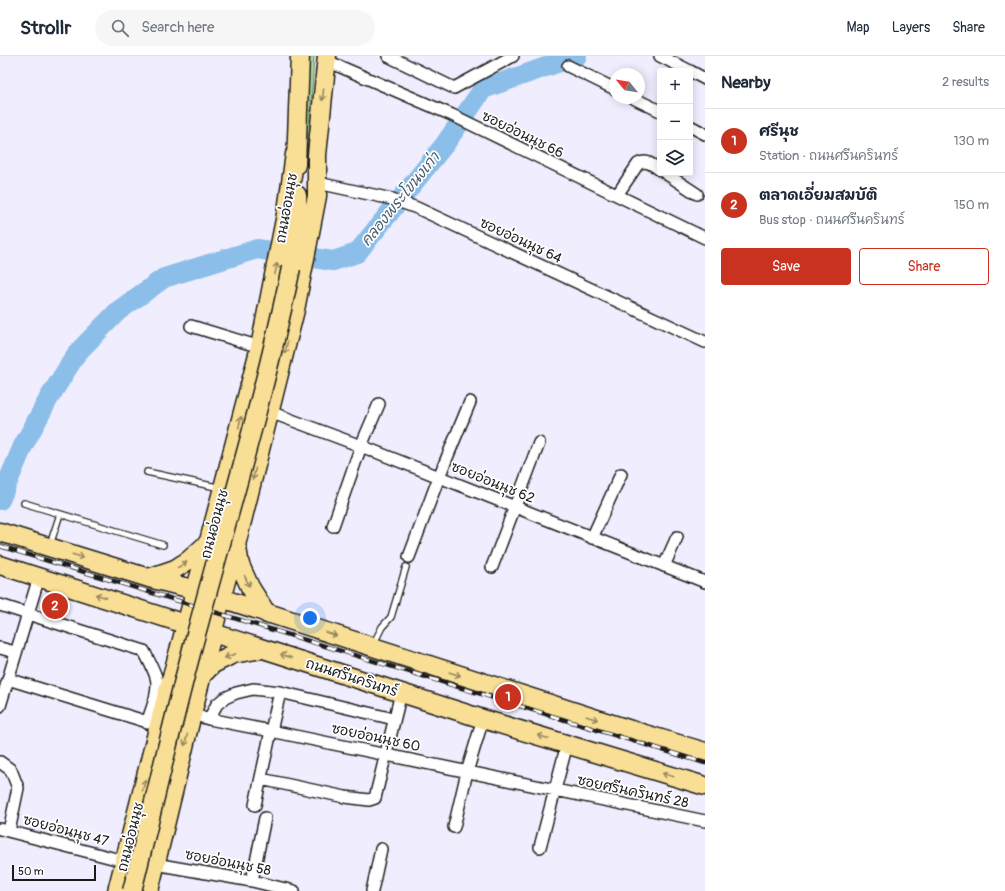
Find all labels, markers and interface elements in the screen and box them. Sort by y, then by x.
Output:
search box [95,10,375,46]
text: Strollr [20,16,71,40]
icon: search [109,17,131,39]
text: Search here [141,18,214,37]
text: Map [847,19,870,36]
text: Layers [892,19,930,36]
text: Share [952,19,985,36]
north arrow [609,68,645,104]
map controls [657,68,693,176]
button: + [657,68,693,104]
text: Nearby [721,72,770,93]
text: 2 results [942,74,989,90]
one-way arrow [319,88,327,101]
button: − [657,104,693,140]
street label: ซอยอ่อนนุช 66 [479,107,566,162]
text: ศรีนุช [759,122,799,141]
text: 1 [731,133,737,149]
text: 130 m [953,133,989,149]
button: layers [657,140,693,176]
water label: คลองพระโขนงเก่า [356,147,445,250]
text: Station · ถนนศรีนครินทร์ [759,148,898,164]
street label: ถนนอ่อนนุช [272,172,302,245]
text: ตลาดเอี่ยมสมบัติ [759,186,877,205]
text: 2 [730,197,738,213]
text: 150 m [954,197,989,213]
text: Bus stop · ถนนศรีนครินทร์ [759,212,905,228]
street label: ซอยอ่อนนุช 64 [477,214,565,268]
button: Save [721,248,851,285]
button: Share [859,248,989,285]
one-way arrow [272,263,280,276]
one-way arrow [282,341,290,354]
one-way arrow [237,416,245,429]
street label: ซอยอ่อนนุช 62 [448,458,537,508]
one-way arrow [250,467,258,480]
street label: ถนนอ่อนนุช [197,488,233,561]
one-way arrow [72,553,84,561]
one-way arrow [176,560,188,568]
one-way arrow [244,575,252,587]
pin: 2 [42,591,68,621]
one-way arrow [96,592,108,600]
your location [300,608,320,628]
one-way arrow [325,631,337,639]
one-way arrow [279,652,292,659]
one-way arrow [224,653,236,661]
street label: ถนนศรีนครินทร์ [304,654,401,701]
one-way arrow [449,671,462,678]
pin: 1 [495,682,521,712]
one-way arrow [586,714,598,722]
street label: ซอยอ่อนนุช 60 [330,720,422,756]
one-way arrow [181,733,189,746]
one-way arrow [537,733,550,740]
street label: ซอยศรีนครินทร์ 28 [576,770,690,812]
one-way arrow [661,771,674,778]
one-way arrow [140,779,148,792]
street label: ถนนอ่อนนุช [114,801,148,874]
street label: ซอยอ่อนนุช 47 [21,811,111,851]
street label: ซอยอ่อนนุช 58 [183,846,272,880]
scale bar [12,863,96,882]
text: 50 m [18,865,44,878]

